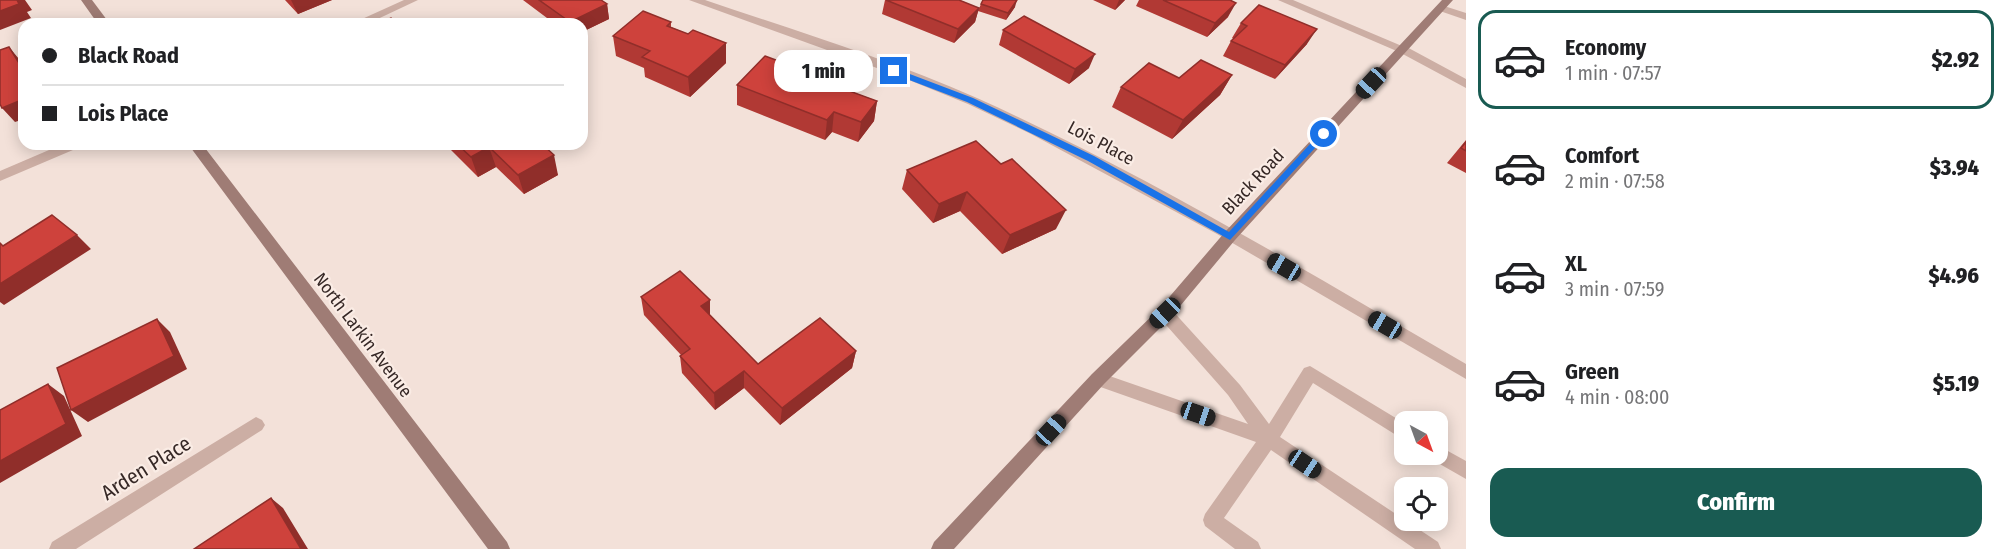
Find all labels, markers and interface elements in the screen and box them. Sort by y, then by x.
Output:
icon: car [1493,33,1547,87]
text: Economy [1565,34,1646,61]
text: Black Road [78,42,179,69]
text: $2.92 [1932,46,1979,73]
callout: 1 min [774,50,873,92]
route end [880,57,907,84]
text: 1 min [802,59,845,83]
text: 1 min · 07:57 [1565,61,1661,85]
car [1352,64,1390,102]
text: Lois Place [78,100,168,127]
street label: Lois Place [1064,116,1138,170]
route start [1310,120,1337,147]
icon: car [1493,141,1547,195]
text: Comfort [1565,142,1639,169]
street label: Black Road [1217,145,1289,219]
text: $3.94 [1930,154,1979,181]
text: 2 min · 07:58 [1565,169,1665,193]
icon: car [1493,249,1547,303]
car [1264,250,1304,284]
text: XL [1565,250,1587,277]
text: $4.96 [1928,262,1979,289]
street label: North Larkin Avenue [309,268,417,402]
text: 3 min · 07:59 [1565,277,1664,301]
car [1146,294,1184,332]
car [1365,308,1405,342]
icon: car [1493,357,1547,411]
text: Green [1565,358,1619,385]
text: $5.19 [1933,370,1979,397]
text: 4 min · 08:00 [1565,385,1669,409]
car [1178,400,1218,428]
car [1032,411,1070,449]
north arrow [1394,411,1448,465]
map controls [1394,411,1448,531]
street label: Arden Place [96,430,196,506]
car [1285,446,1325,482]
button: Confirm [1490,468,1982,537]
button: locate [1394,477,1448,531]

